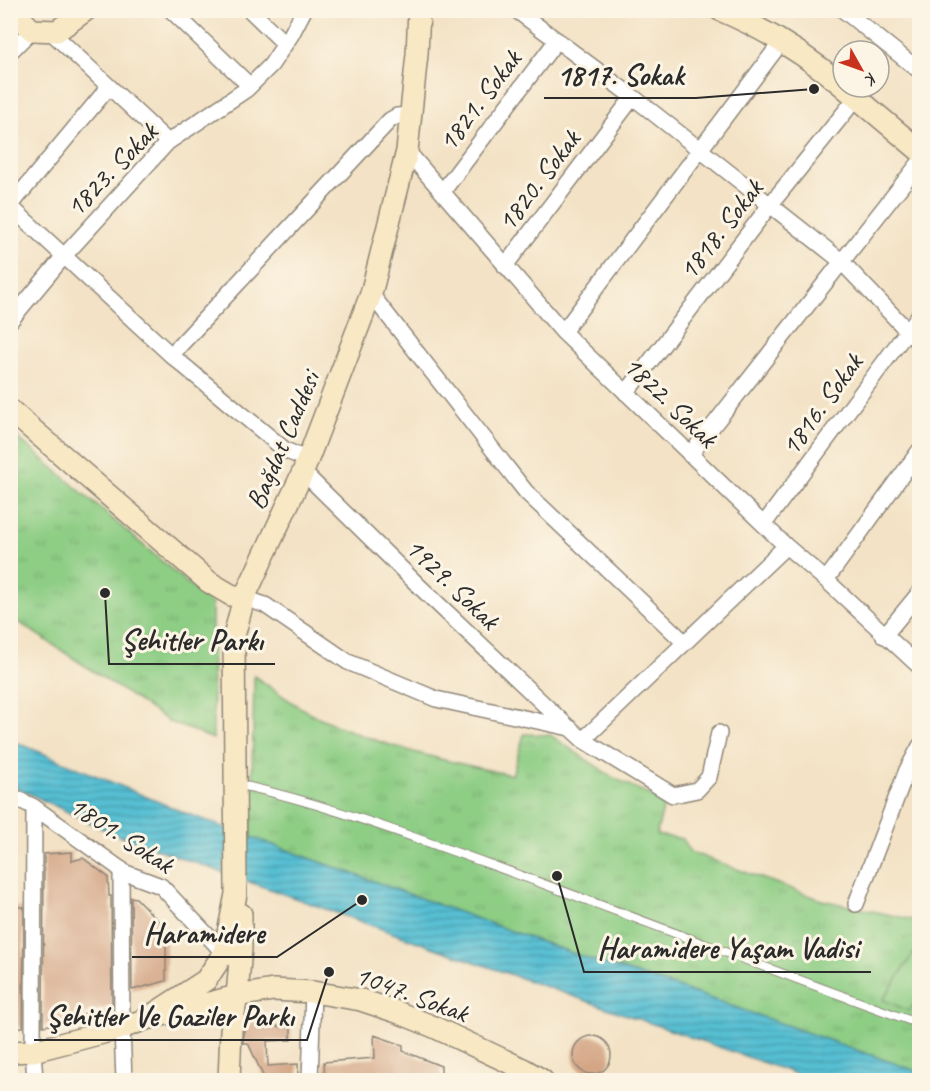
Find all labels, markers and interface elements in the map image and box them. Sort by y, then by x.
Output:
north arrow [831,39,891,99]
street label: 1821. Sokak [430,41,530,158]
callout: 1817. Sokak [544,50,696,98]
text: 1817. Sokak [556,56,686,94]
text: K [859,68,882,91]
street label: 1823. Sokak [58,114,166,224]
street label: 1820. Sokak [489,121,589,238]
street label: 1818. Sokak [670,171,771,286]
street label: 1816. Sokak [773,345,871,462]
street label: 1822. Sokak [616,348,726,456]
street label: Bağdat Caddesi [238,363,329,514]
street label: 1929. Sokak [398,530,508,638]
callout: Şehitler Parkı [109,616,275,664]
text: Şehitler Parkı [121,621,265,659]
street label: 1801. Sokak [63,788,182,882]
callout: Haramidere [132,909,277,957]
text: Haramidere [144,914,266,952]
callout: Haramidere Yaşam Vadisi [584,924,871,972]
text: Haramidere Yaşam Vadisi [597,929,863,967]
street label: 1047. Sokak [351,957,475,1031]
callout: Şehitler Ve Gaziler Parkı [34,992,307,1040]
text: Şehitler Ve Gaziler Parkı [46,997,296,1035]

